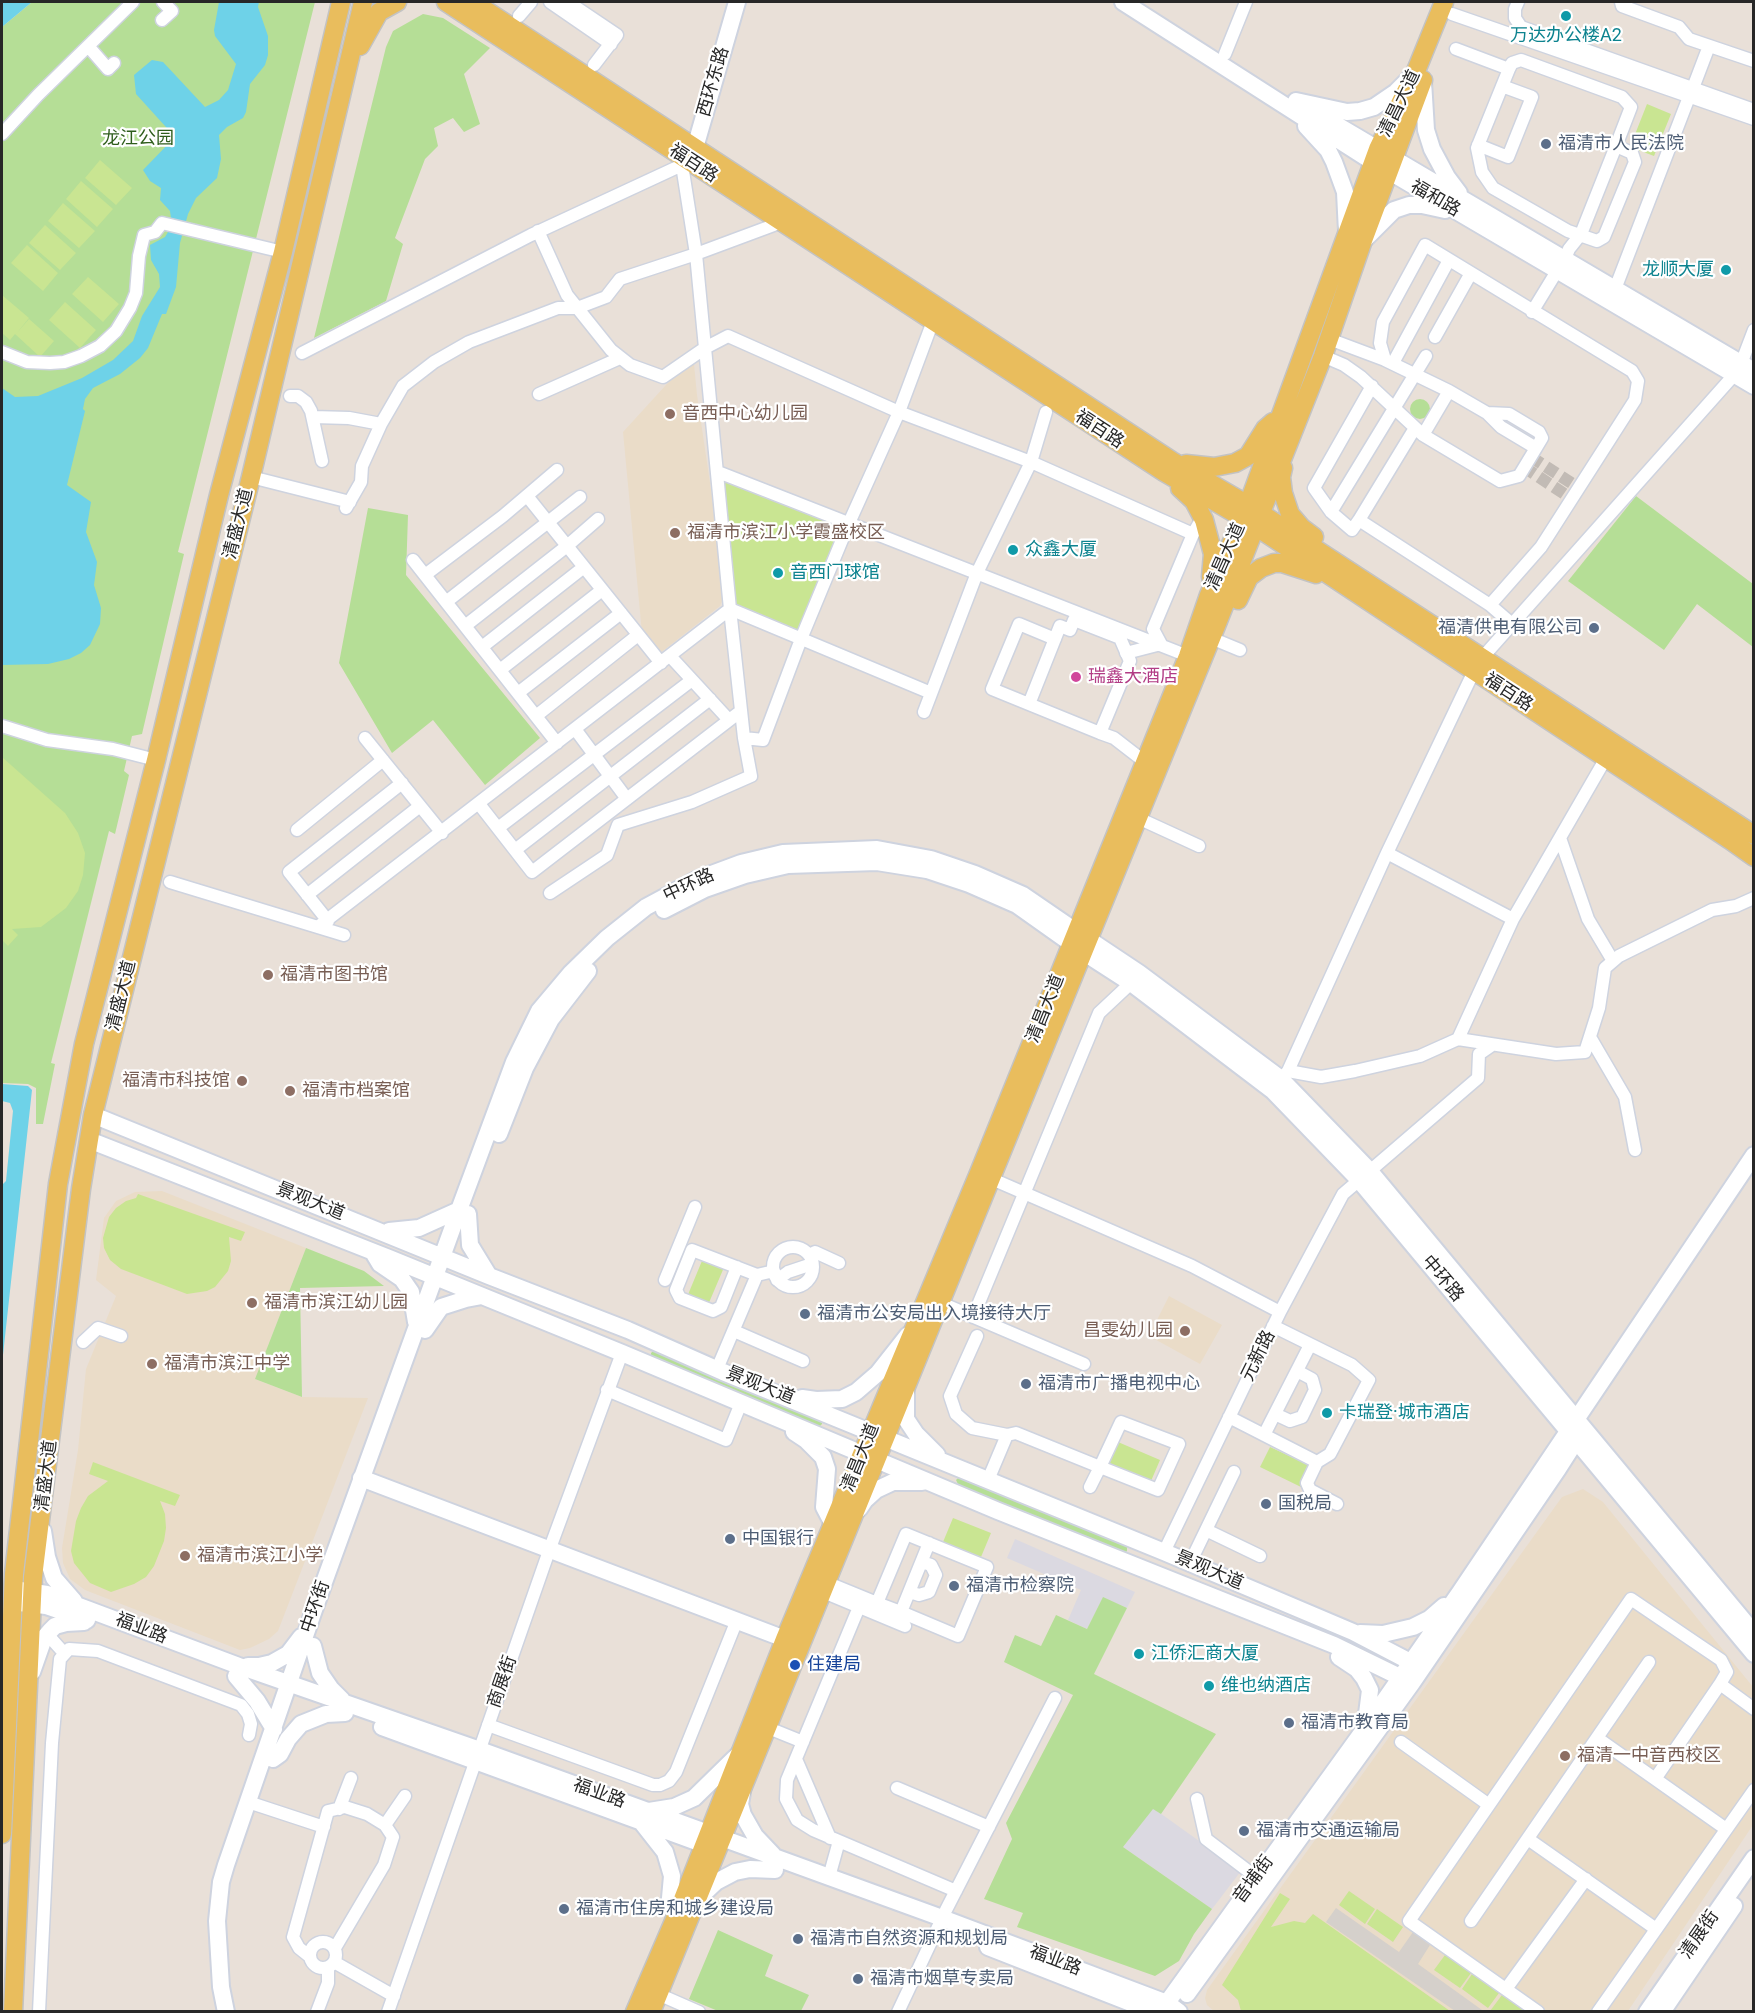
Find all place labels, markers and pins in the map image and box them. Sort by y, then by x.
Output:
marker: 万达办公楼A2 [1559,9,1573,23]
place label: 万达办公楼A2 [1510,25,1622,47]
place label: 福清市人民法院 [1558,133,1684,155]
marker: 福清市人民法院 [1539,137,1553,151]
place label: 龙顺大厦 [1642,259,1714,281]
marker: 龙顺大厦 [1719,263,1733,277]
place label: 音西中心幼儿园 [682,403,808,425]
marker: 音西中心幼儿园 [663,407,677,421]
place label: 福清市滨江小学霞盛校区 [687,522,885,544]
marker: 福清市滨江小学霞盛校区 [668,526,682,540]
place label: 众鑫大厦 [1025,539,1097,561]
marker: 众鑫大厦 [1006,543,1020,557]
place label: 音西门球馆 [790,562,880,584]
marker: 音西门球馆 [771,566,785,580]
place label: 福清供电有限公司 [1438,617,1582,639]
marker: 福清供电有限公司 [1587,621,1601,635]
place label: 瑞鑫大酒店 [1088,666,1178,688]
marker: 瑞鑫大酒店 [1069,670,1083,684]
place label: 福清市图书馆 [280,964,388,986]
marker: 福清市图书馆 [261,968,275,982]
place label: 福清市科技馆 [122,1070,230,1092]
marker: 福清市科技馆 [235,1074,249,1088]
place label: 福清市档案馆 [302,1080,410,1102]
marker: 福清市档案馆 [283,1084,297,1098]
place label: 福清市滨江幼儿园 [264,1292,408,1314]
marker: 福清市滨江幼儿园 [245,1296,259,1310]
place label: 福清市公安局出入境接待大厅 [817,1303,1051,1325]
marker: 福清市公安局出入境接待大厅 [798,1307,812,1321]
place label: 昌雯幼儿园 [1083,1320,1173,1342]
marker: 昌雯幼儿园 [1178,1324,1192,1338]
place label: 福清市滨江中学 [164,1353,290,1375]
marker: 福清市滨江中学 [145,1357,159,1371]
place label: 福清市广播电视中心 [1038,1373,1200,1395]
marker: 福清市广播电视中心 [1019,1377,1033,1391]
place label: 卡瑞登·城市酒店 [1339,1402,1470,1424]
marker: 卡瑞登·城市酒店 [1320,1406,1334,1420]
place label: 国税局 [1278,1493,1332,1515]
marker: 国税局 [1259,1497,1273,1511]
place label: 中国银行 [742,1528,814,1550]
marker: 中国银行 [723,1532,737,1546]
place label: 福清市滨江小学 [197,1545,323,1567]
marker: 福清市滨江小学 [178,1549,192,1563]
place label: 福清市检察院 [966,1575,1074,1597]
marker: 福清市检察院 [947,1579,961,1593]
place label: 江侨汇商大厦 [1151,1643,1259,1665]
marker: 江侨汇商大厦 [1132,1647,1146,1661]
place label: 住建局 [807,1654,861,1676]
marker: 住建局 [788,1658,802,1672]
place label: 维也纳酒店 [1221,1675,1311,1697]
marker: 维也纳酒店 [1202,1679,1216,1693]
place label: 福清市教育局 [1301,1712,1409,1734]
marker: 福清市教育局 [1282,1716,1296,1730]
place label: 福清一中音西校区 [1577,1745,1721,1767]
marker: 福清一中音西校区 [1558,1749,1572,1763]
place label: 福清市交通运输局 [1256,1820,1400,1842]
marker: 福清市交通运输局 [1237,1824,1251,1838]
place label: 福清市住房和城乡建设局 [576,1898,774,1920]
marker: 福清市住房和城乡建设局 [557,1902,571,1916]
place label: 福清市自然资源和规划局 [810,1928,1008,1950]
marker: 福清市自然资源和规划局 [791,1932,805,1946]
place label: 福清市烟草专卖局 [870,1968,1014,1990]
marker: 福清市烟草专卖局 [851,1972,865,1986]

